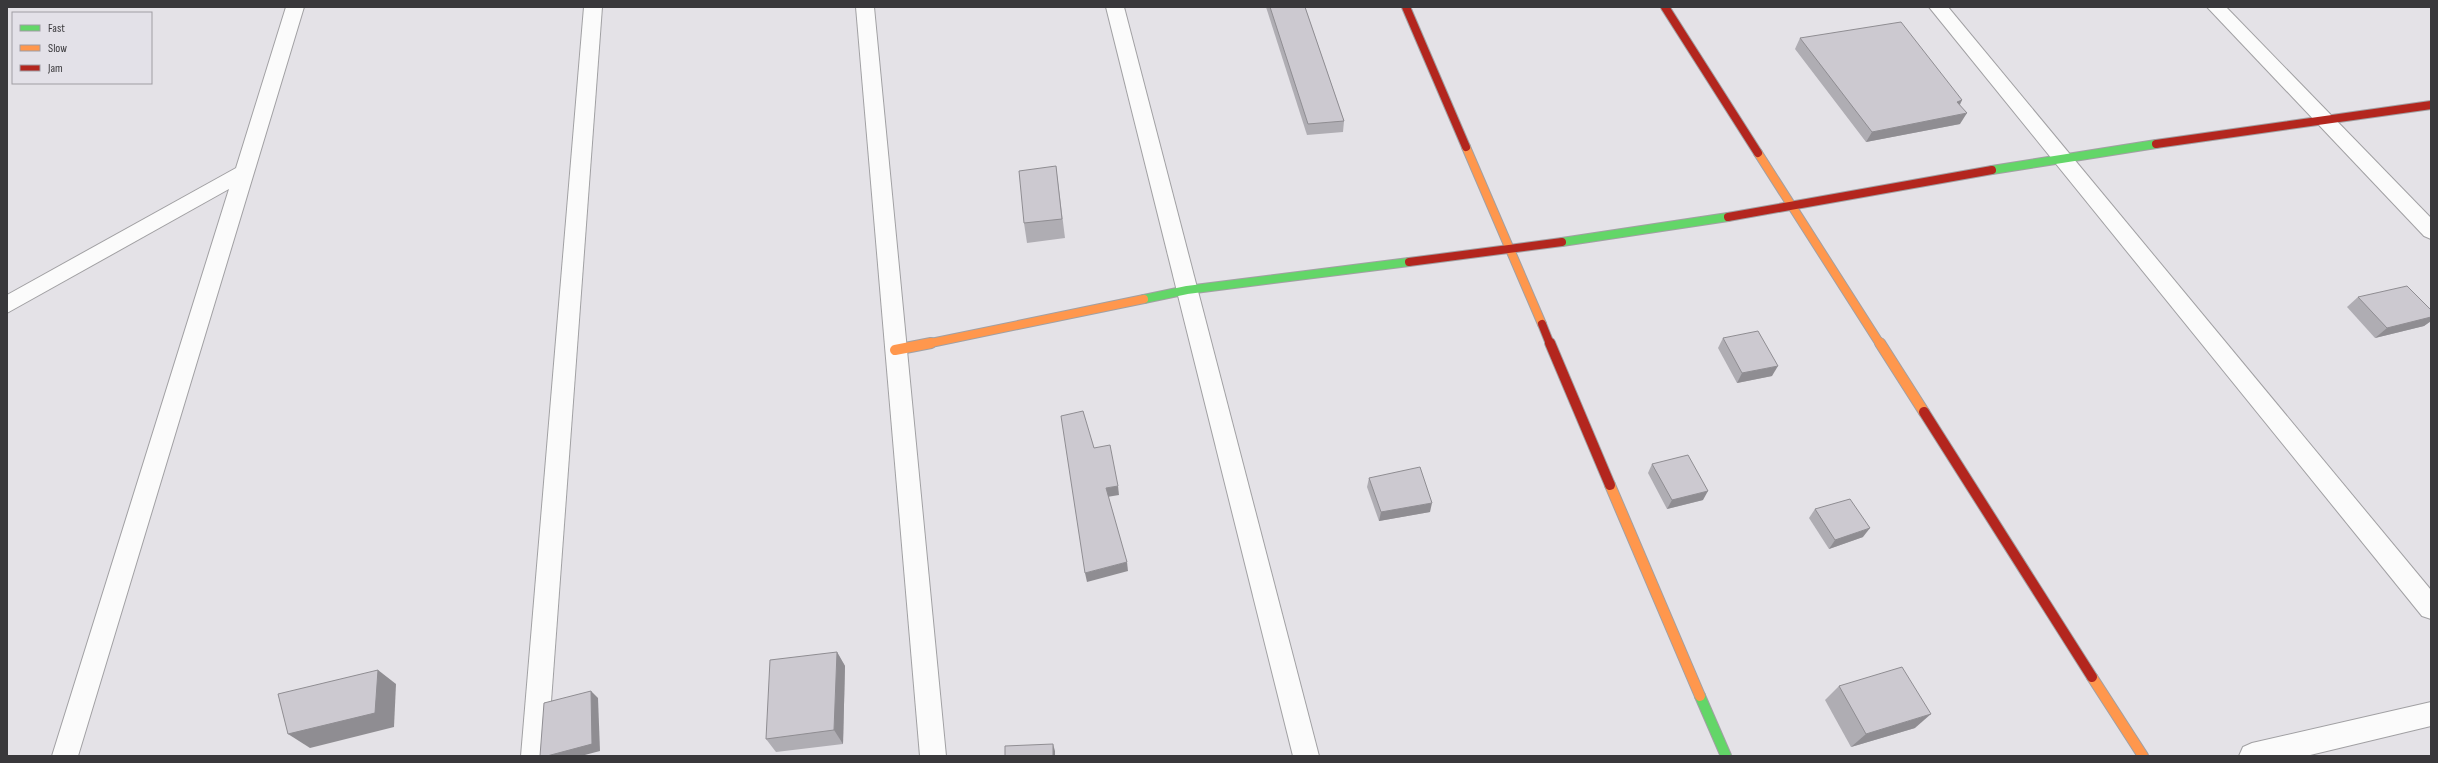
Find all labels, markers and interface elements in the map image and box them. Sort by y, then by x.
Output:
legend [12,12,152,84]
text: Fast [48,21,65,36]
text: Slow [48,41,67,56]
text: Jam [47,61,63,76]

